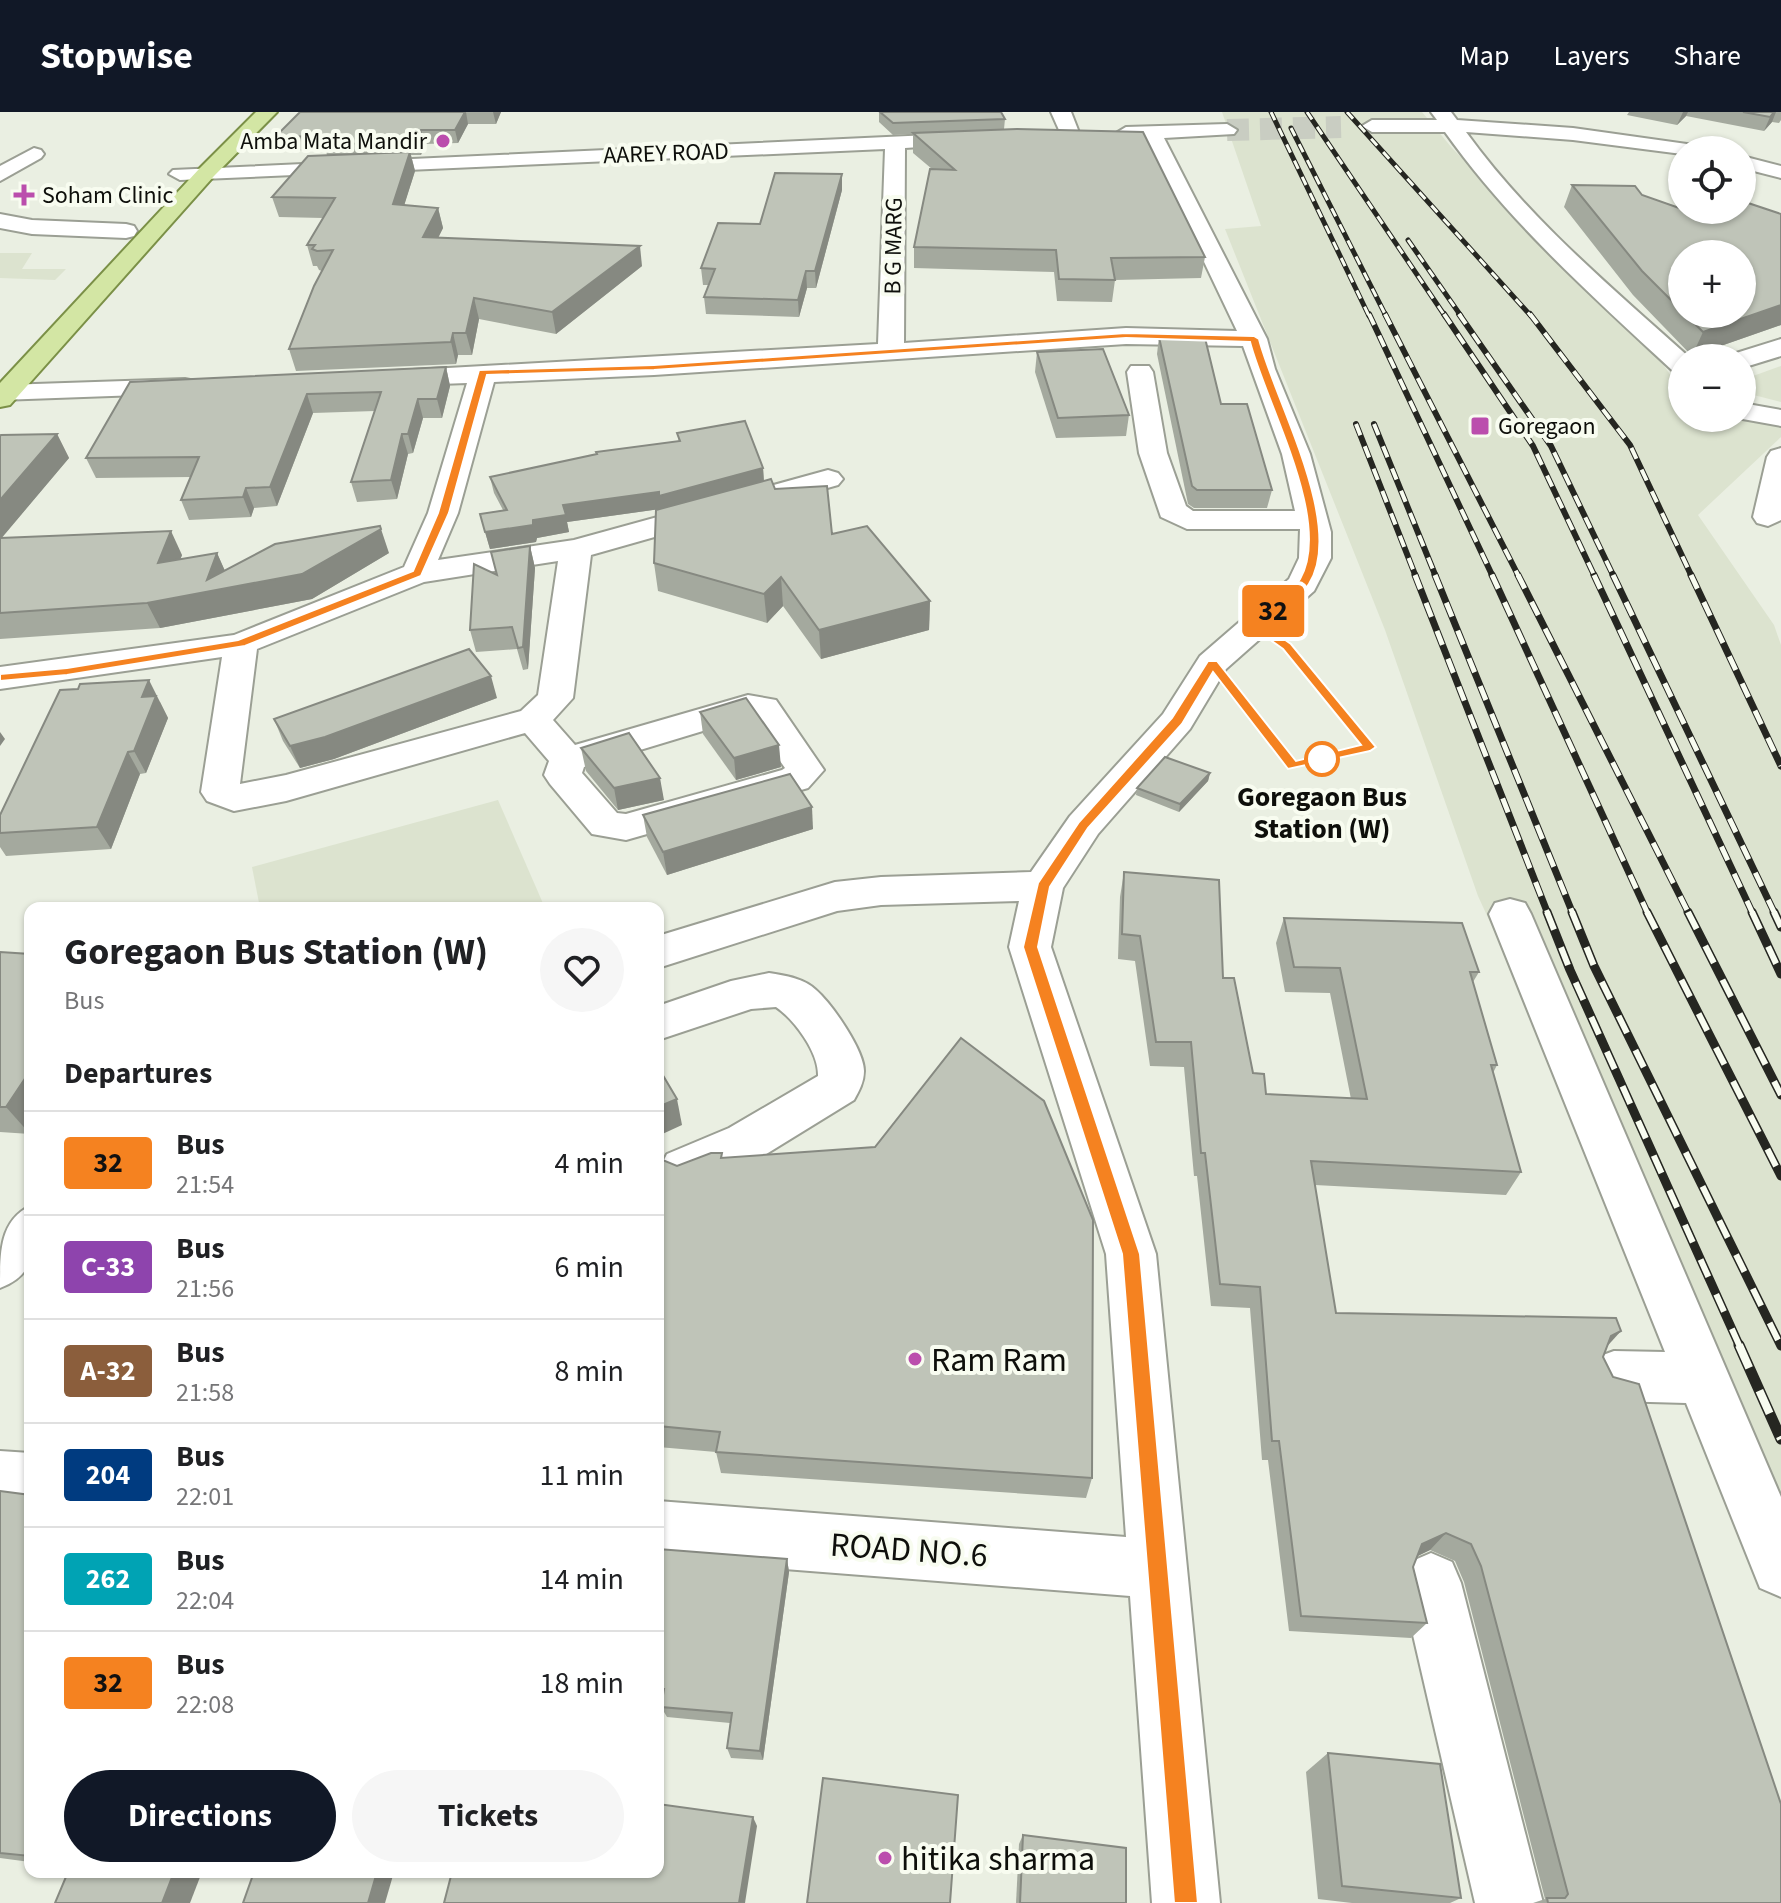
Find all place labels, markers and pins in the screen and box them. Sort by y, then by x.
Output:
place label: Amba Mata Mandir [240,124,428,159]
marker: Amba Mata Mandir [434,132,452,150]
place label: Soham Clinic [42,178,173,213]
marker: Soham Clinic [13,184,35,206]
place label: Goregaon [1498,409,1596,444]
marker: Goregaon [1469,415,1491,437]
marker: Goregaon Bus Station (W) [1305,742,1339,776]
place label: Goregaon Bus Station (W) [1237,777,1407,849]
place label: Ram Ram [931,1336,1067,1385]
marker: Ram Ram [906,1350,924,1368]
place label: hitika sharma [901,1835,1095,1884]
marker: hitika sharma [876,1849,894,1867]

